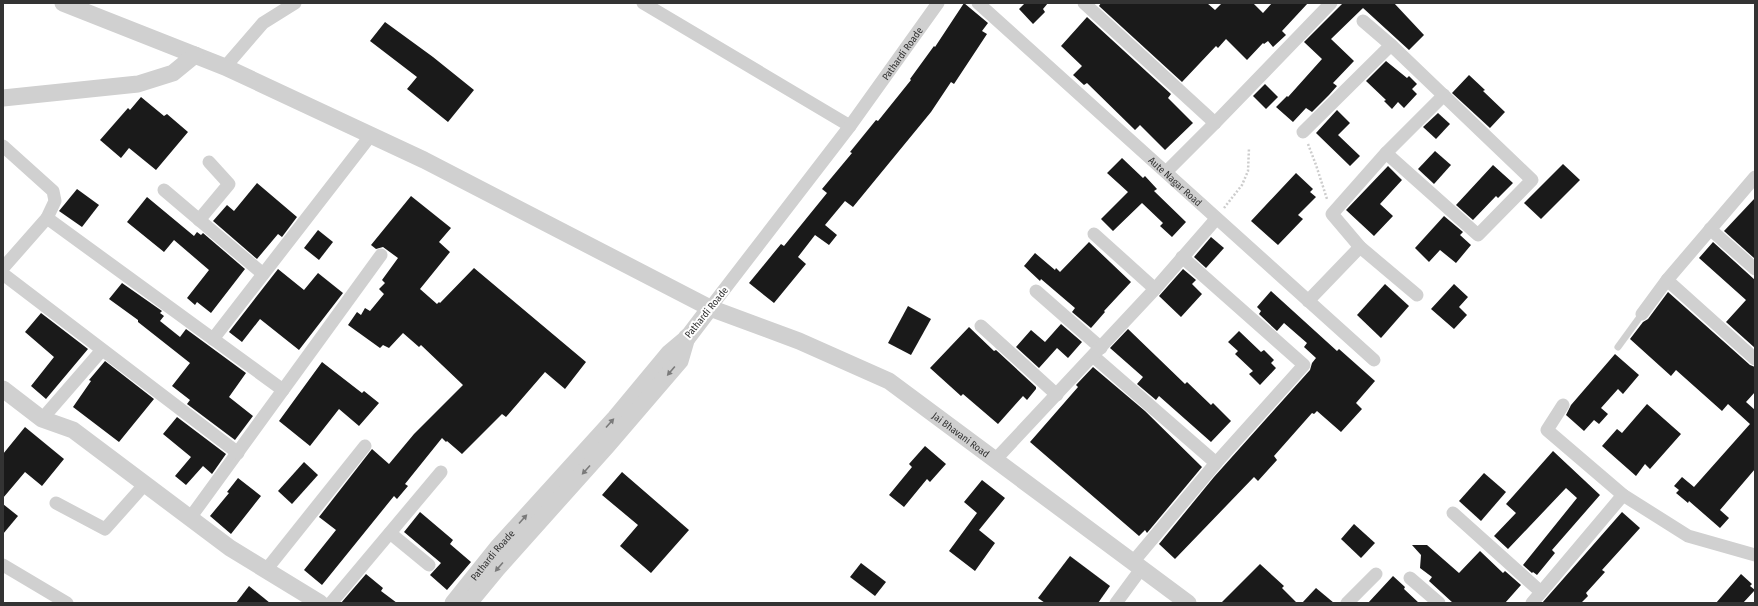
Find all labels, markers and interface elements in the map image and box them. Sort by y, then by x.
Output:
street label: Pathardi Roade [880,25,926,83]
street label: Aute Nagar Road [1146,155,1204,209]
street label: Pathardi Roade [683,285,731,341]
one-way arrow [666,366,675,376]
street label: Jai Bhavani Road [929,410,991,460]
one-way arrow [605,418,615,428]
one-way arrow [581,464,590,475]
one-way arrow [518,514,527,524]
street label: Pathardi Roade [468,528,517,583]
one-way arrow [495,561,504,572]

